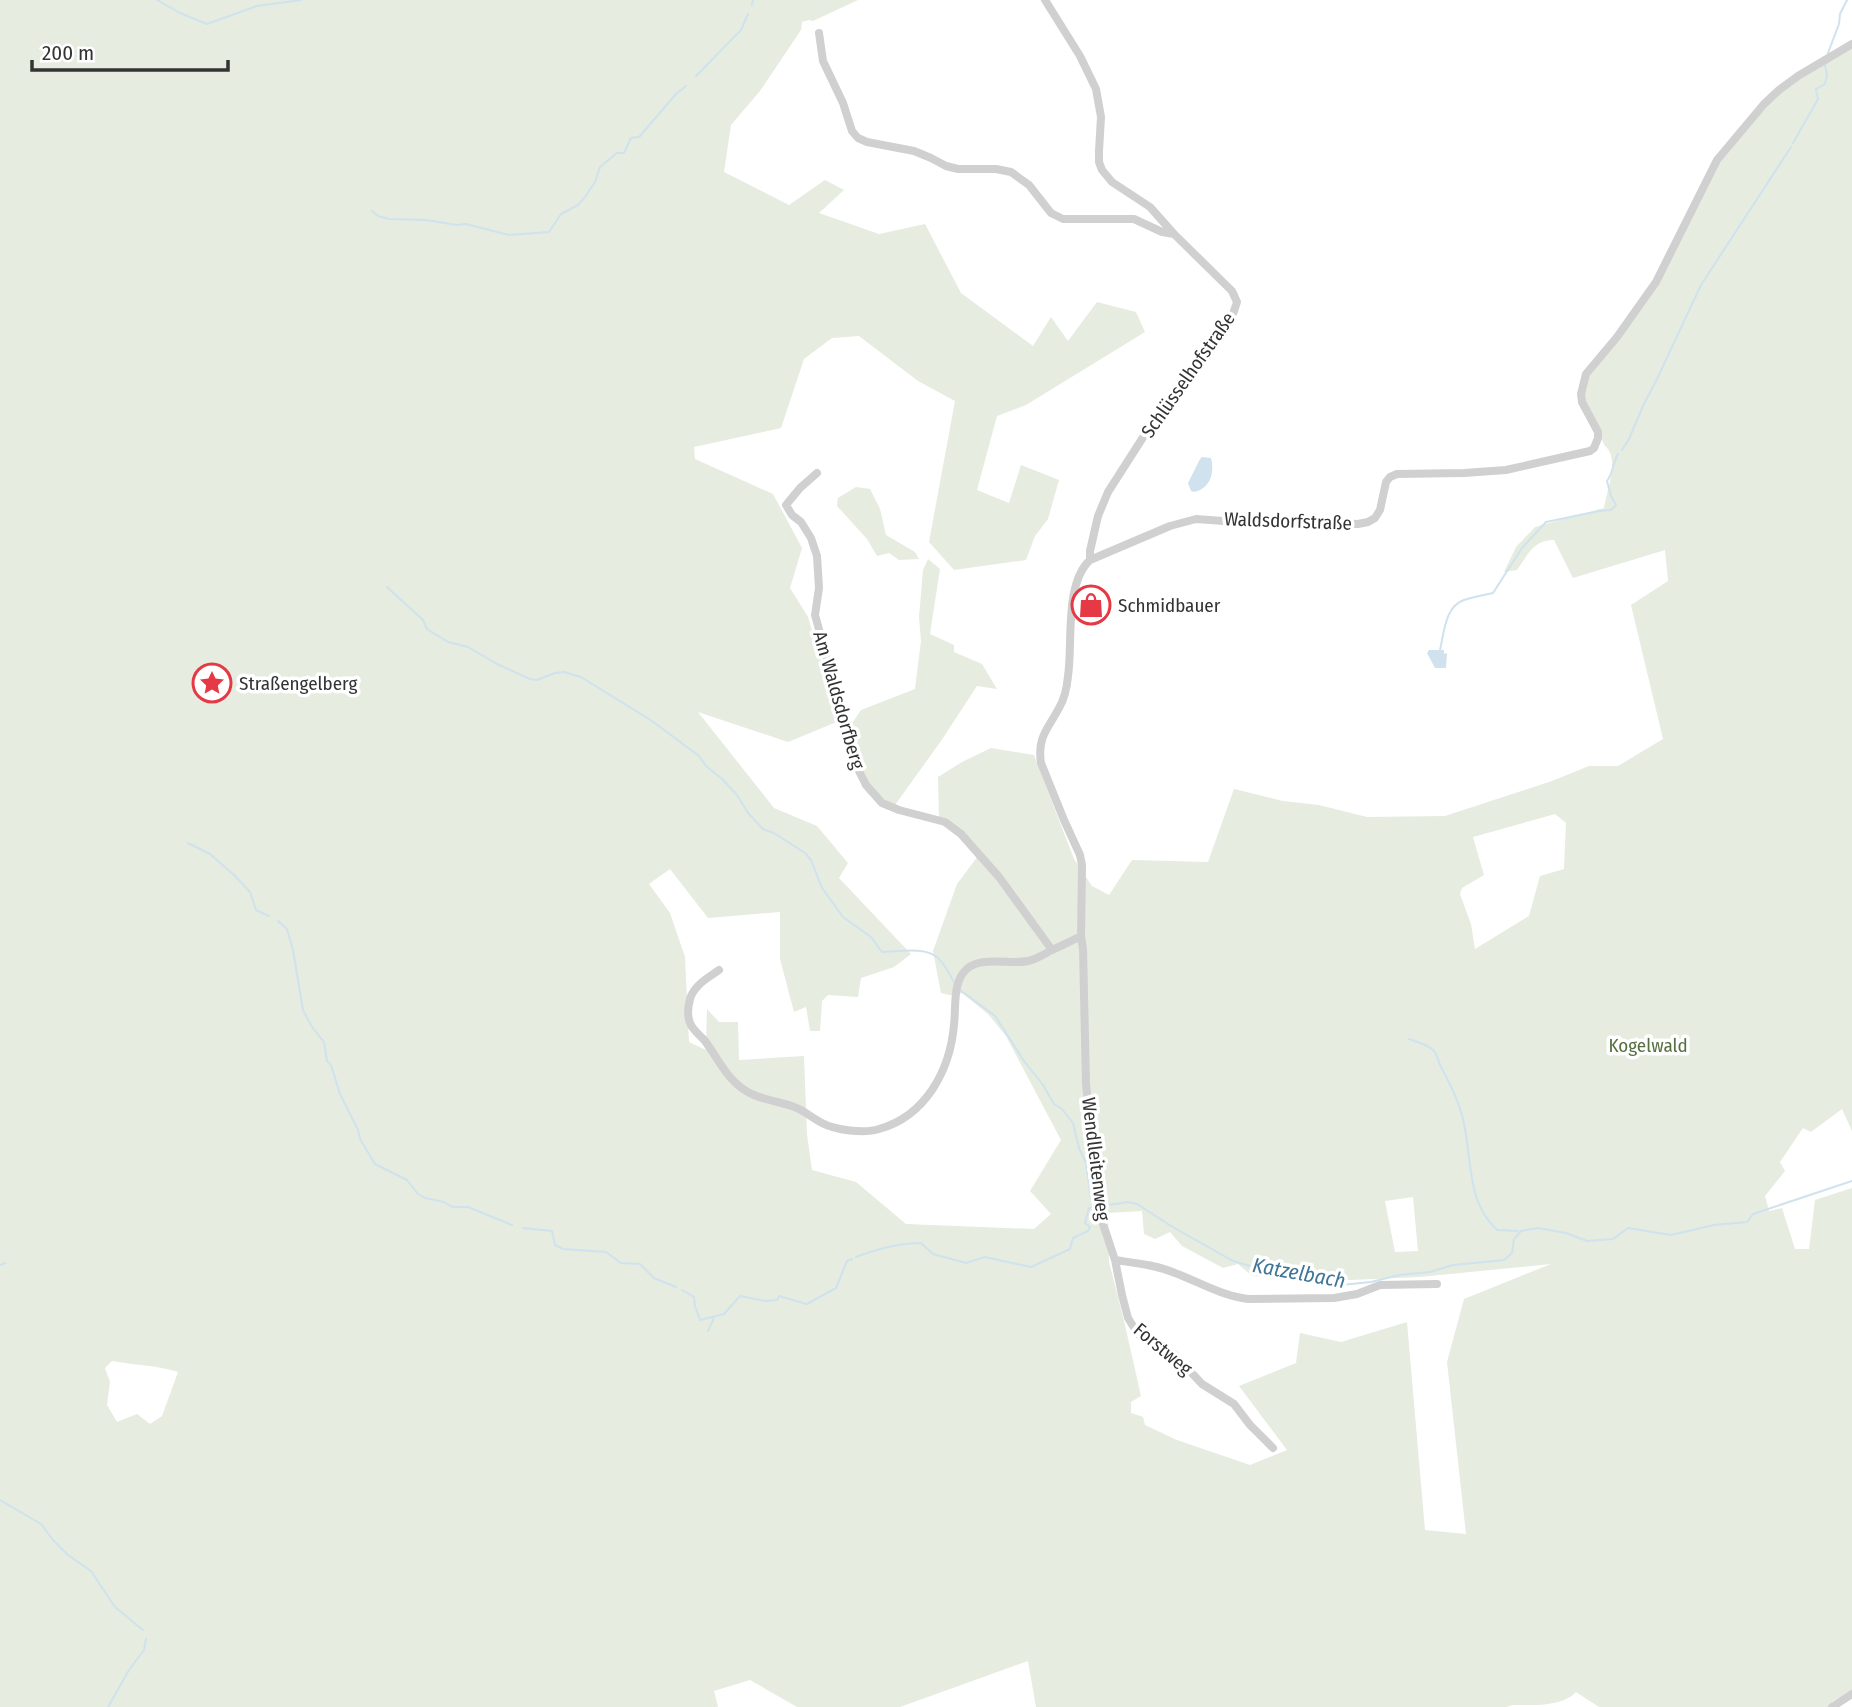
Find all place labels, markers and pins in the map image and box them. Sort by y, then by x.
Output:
shop icon: Schmidbauer [1070,584,1112,626]
place label: Schmidbauer [1118,594,1221,617]
place icon: Straßengelberg [191,662,233,704]
place label: Straßengelberg [239,672,357,695]

